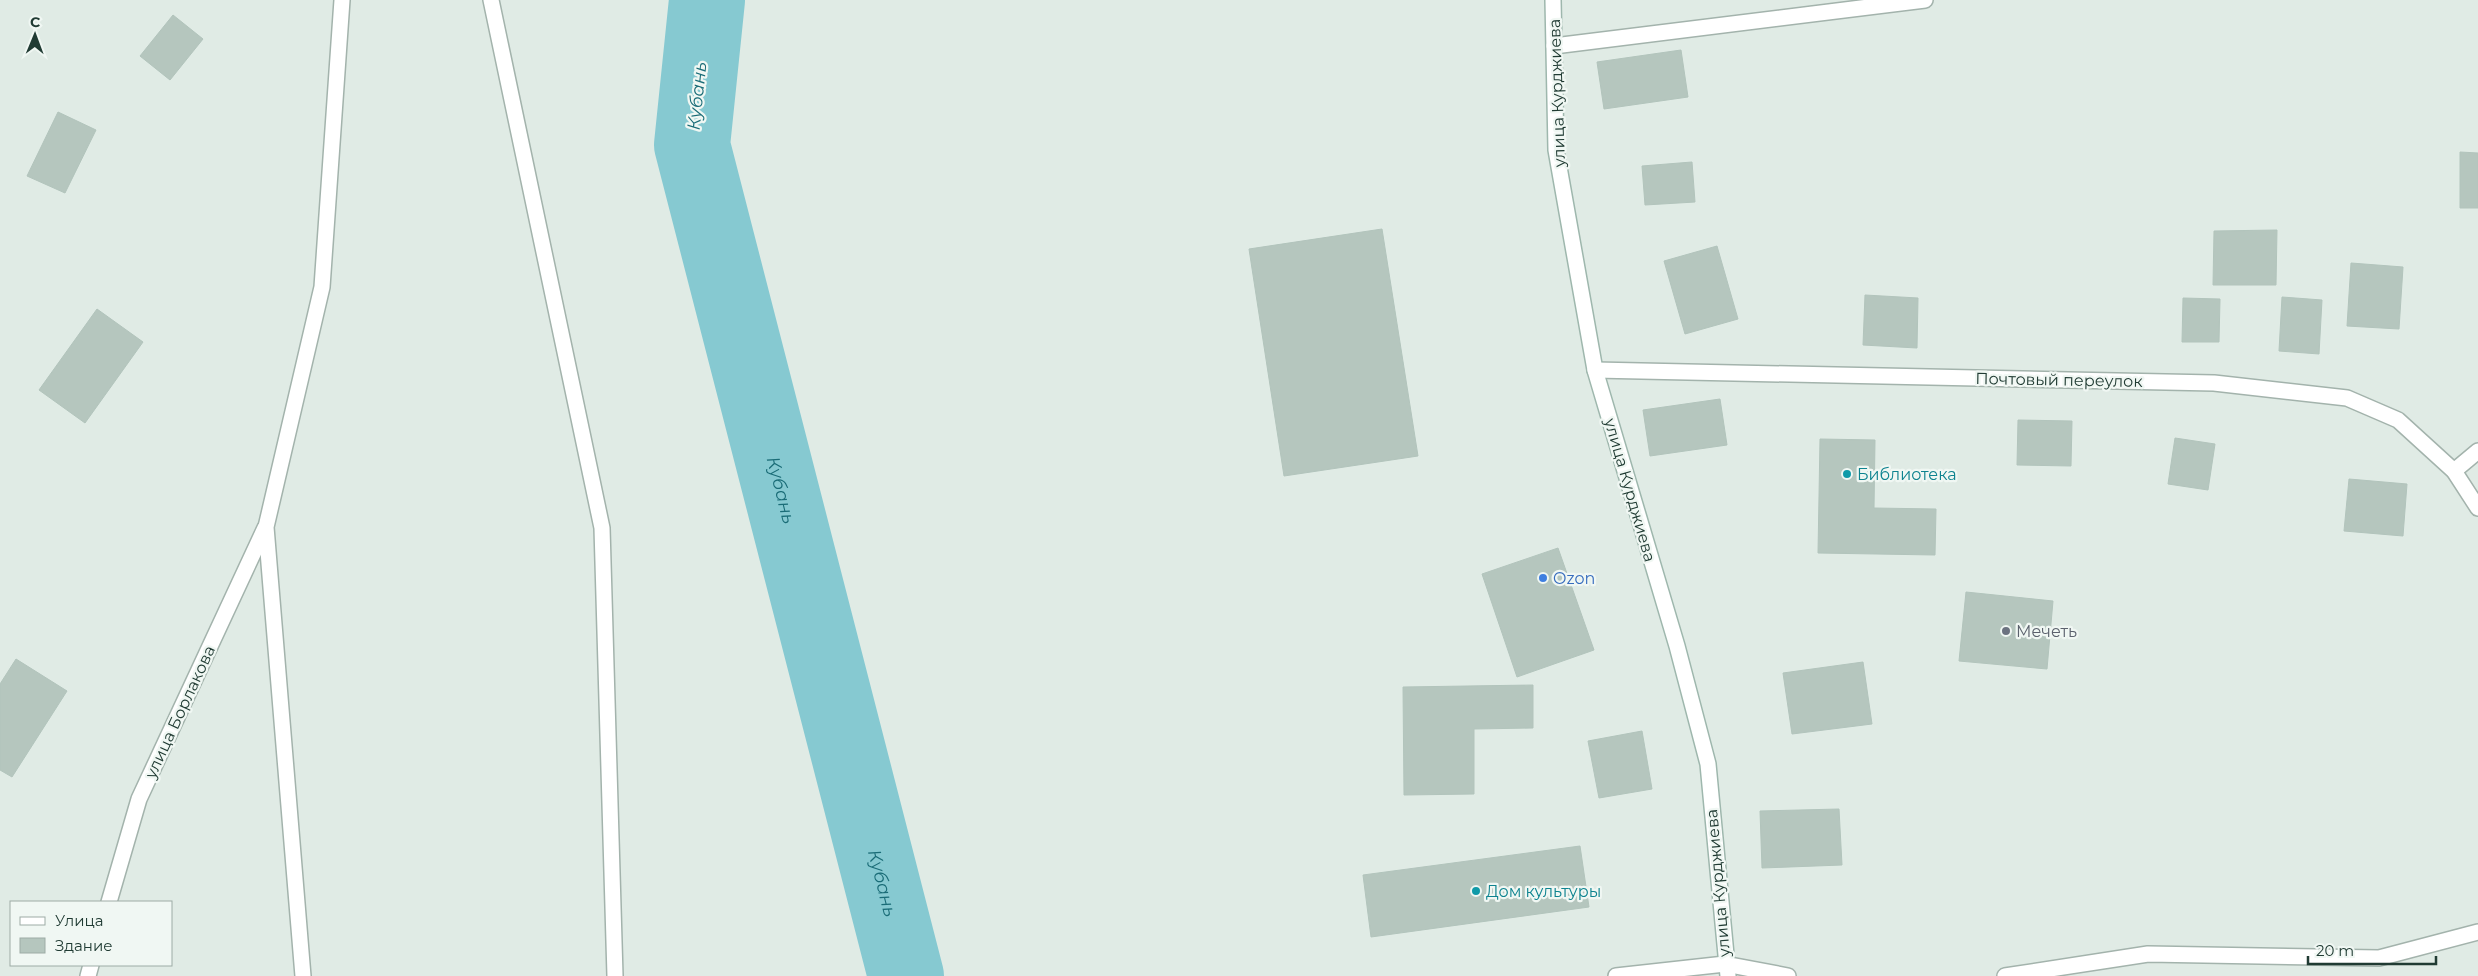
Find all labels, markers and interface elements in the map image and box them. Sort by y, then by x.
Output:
north arrow [10,10,60,60]
text: С [30,13,40,31]
street label: улица Курджиева [1545,19,1569,168]
water label: Кубань [682,61,712,131]
street label: Почтовый переулок [1975,369,2144,391]
street label: улица Курджиева [1600,415,1660,564]
water label: Кубань [762,454,800,526]
place label: Библиотека [1857,465,1957,484]
marker: Библиотека [1841,468,1853,480]
place label: Ozon [1553,569,1595,588]
marker: Ozon [1537,572,1549,584]
place label: Мечеть [2016,622,2077,641]
marker: Мечеть [2000,625,2012,637]
street label: улица Борлакова [140,642,219,782]
street label: улица Курджиева [1702,808,1734,959]
water label: Кубань [863,847,901,919]
place label: Дом культуры [1486,882,1601,901]
marker: Дом культуры [1470,885,1482,897]
legend [10,901,172,966]
text: Улица [55,911,103,930]
scale bar [2308,934,2436,966]
text: Здание [55,936,113,955]
text: 20 m [2316,941,2354,960]

